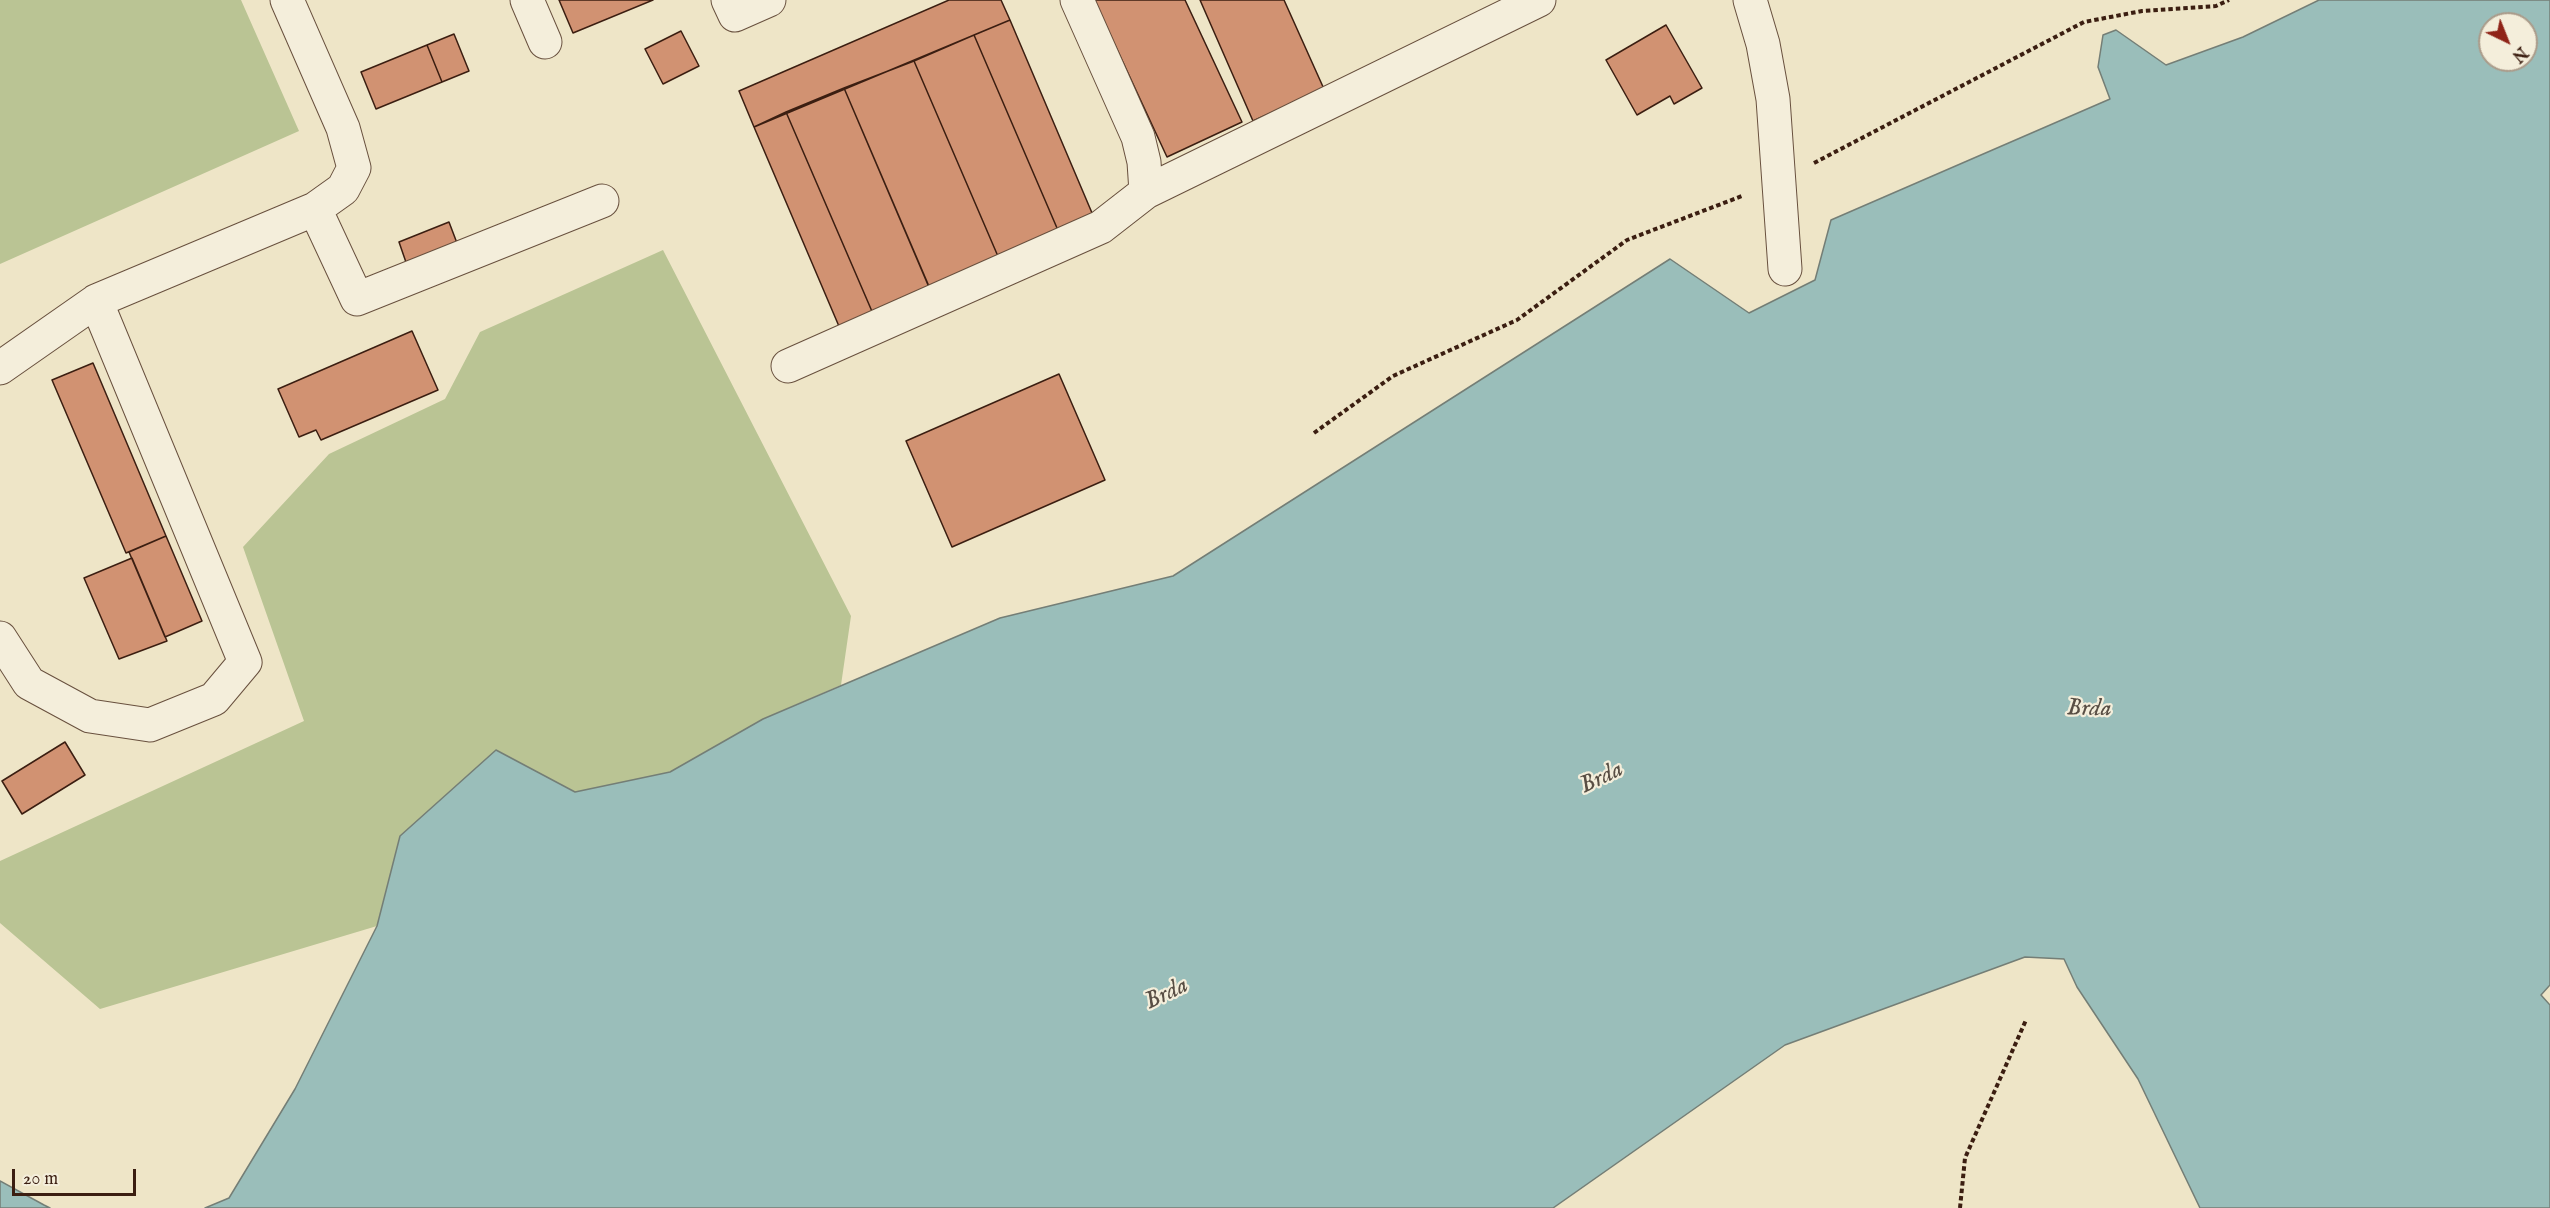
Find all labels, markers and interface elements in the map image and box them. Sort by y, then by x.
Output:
north arrow [2478,12,2538,72]
text: N [2507,42,2531,66]
water label: Brda [2066,695,2112,725]
water label: Brda [1576,756,1628,802]
water label: Brda [1141,972,1193,1018]
scale bar [15,1157,140,1195]
text: 20 m [23,1168,58,1191]

